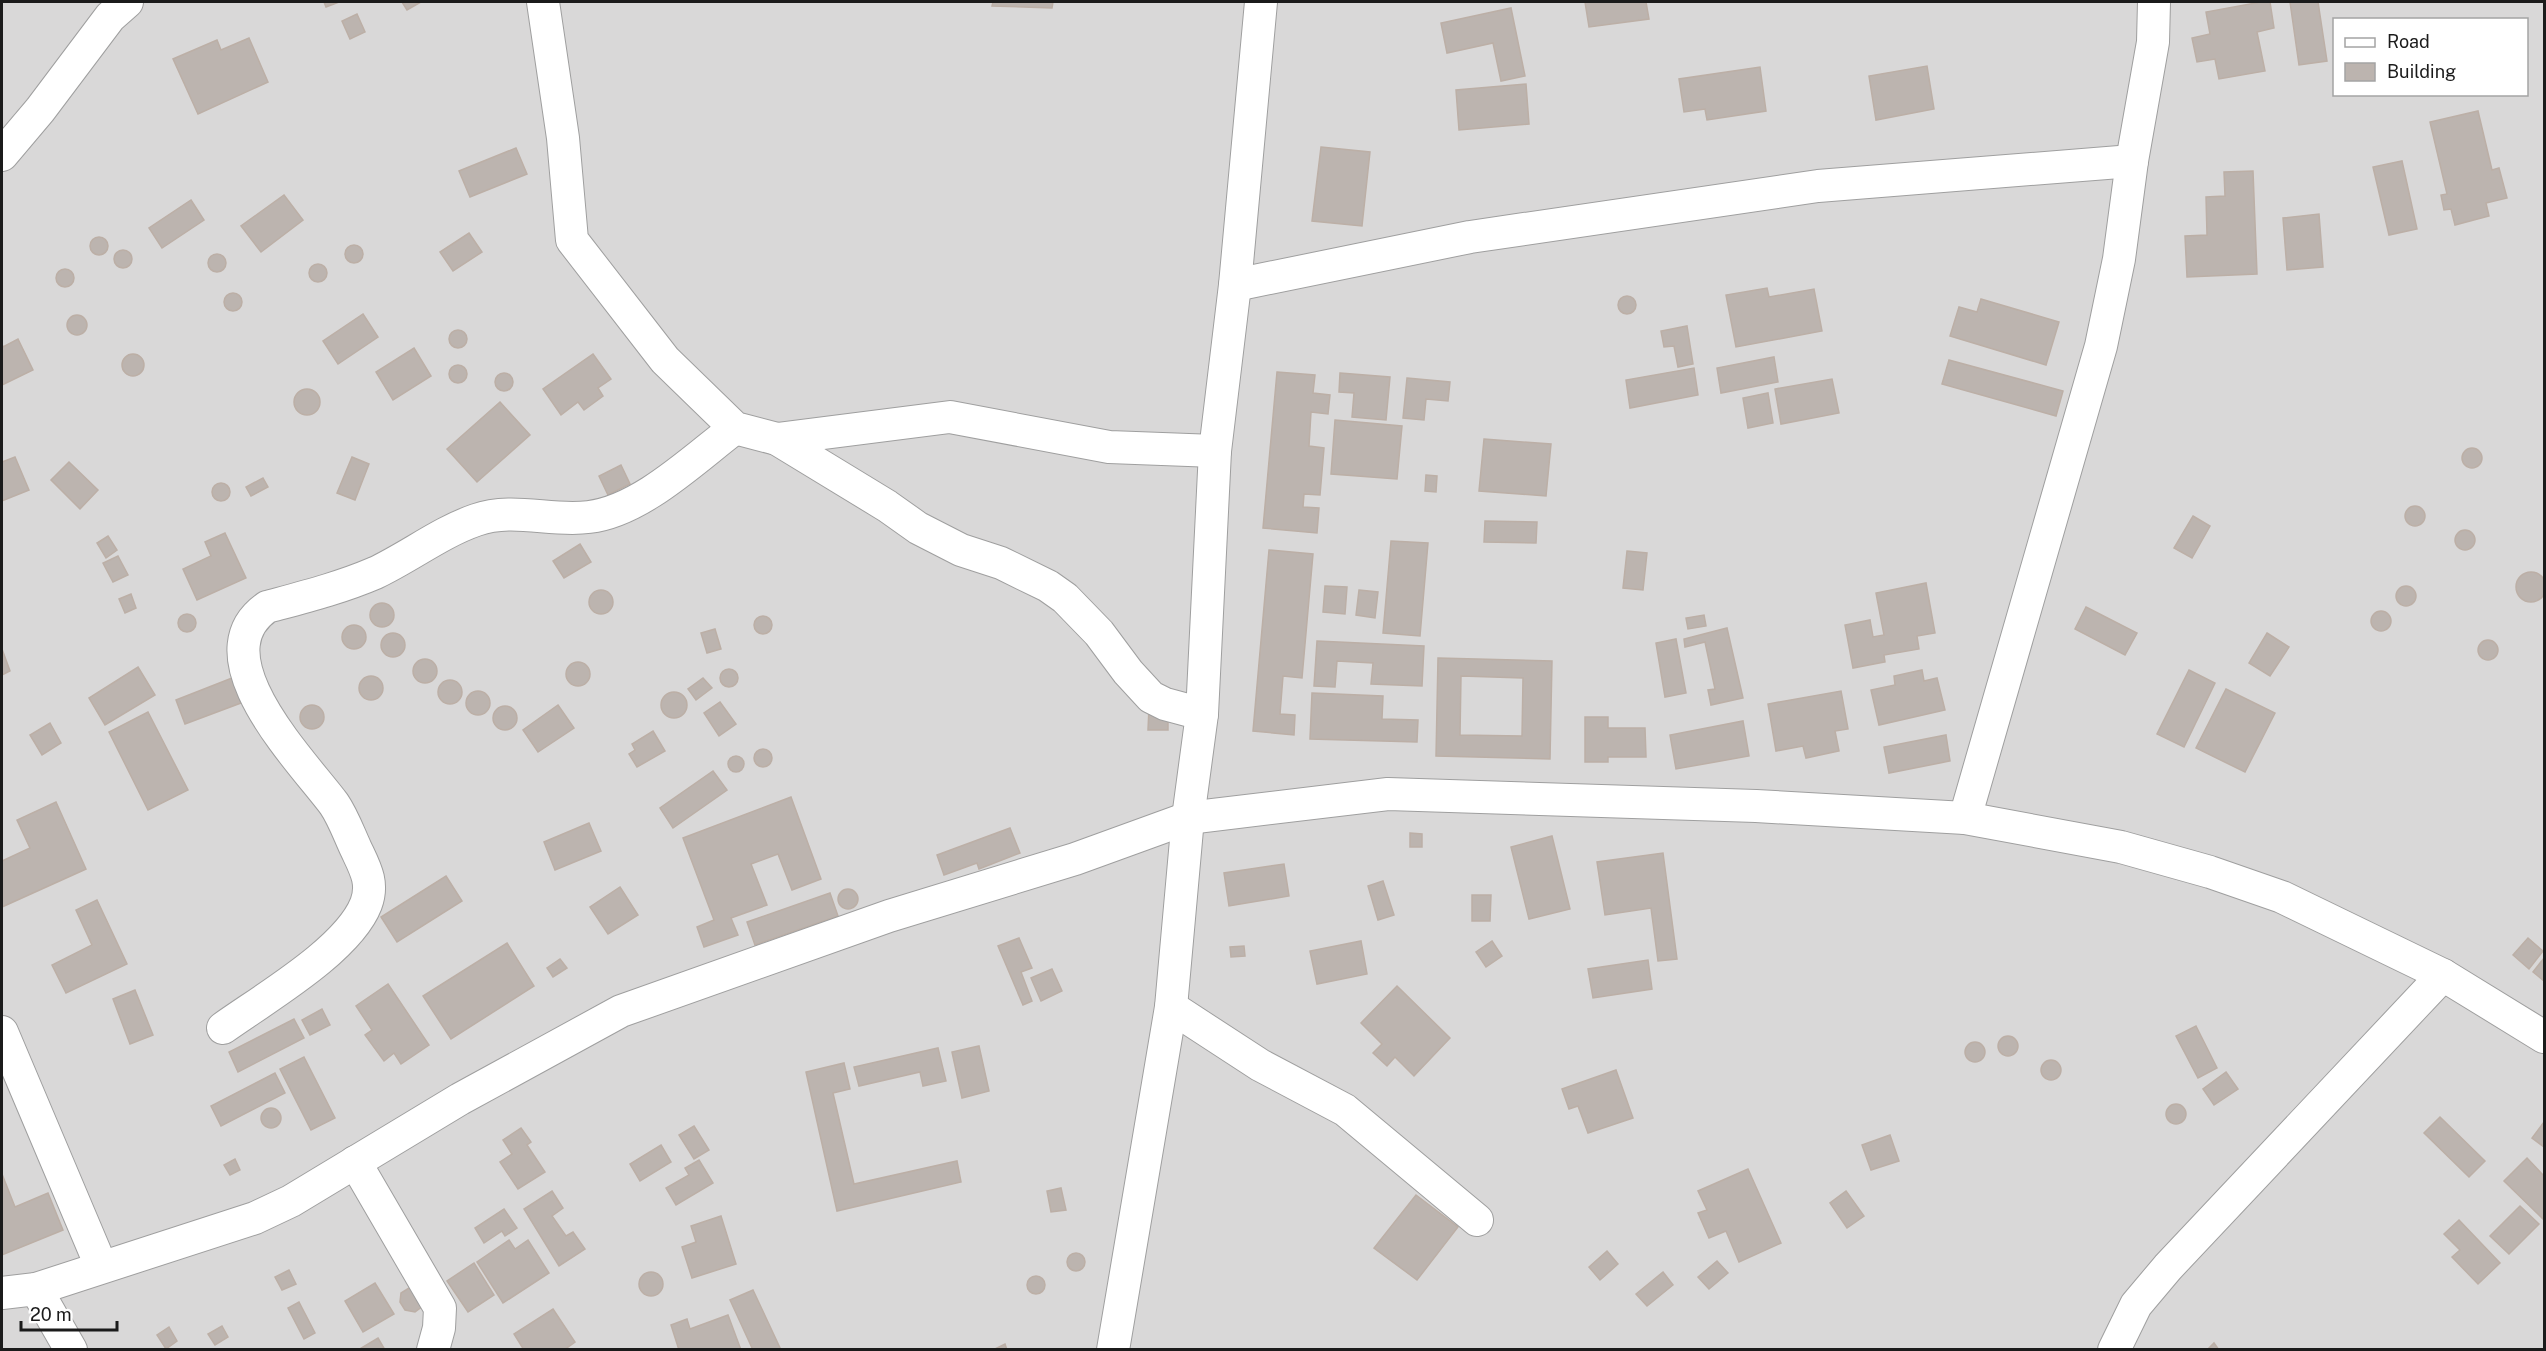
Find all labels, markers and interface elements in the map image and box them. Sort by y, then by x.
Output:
legend [2333,18,2528,96]
text: Road [2387,31,2430,52]
text: Building [2387,61,2456,82]
scale bar [21,1294,117,1332]
text: 20 m [30,1304,72,1325]

